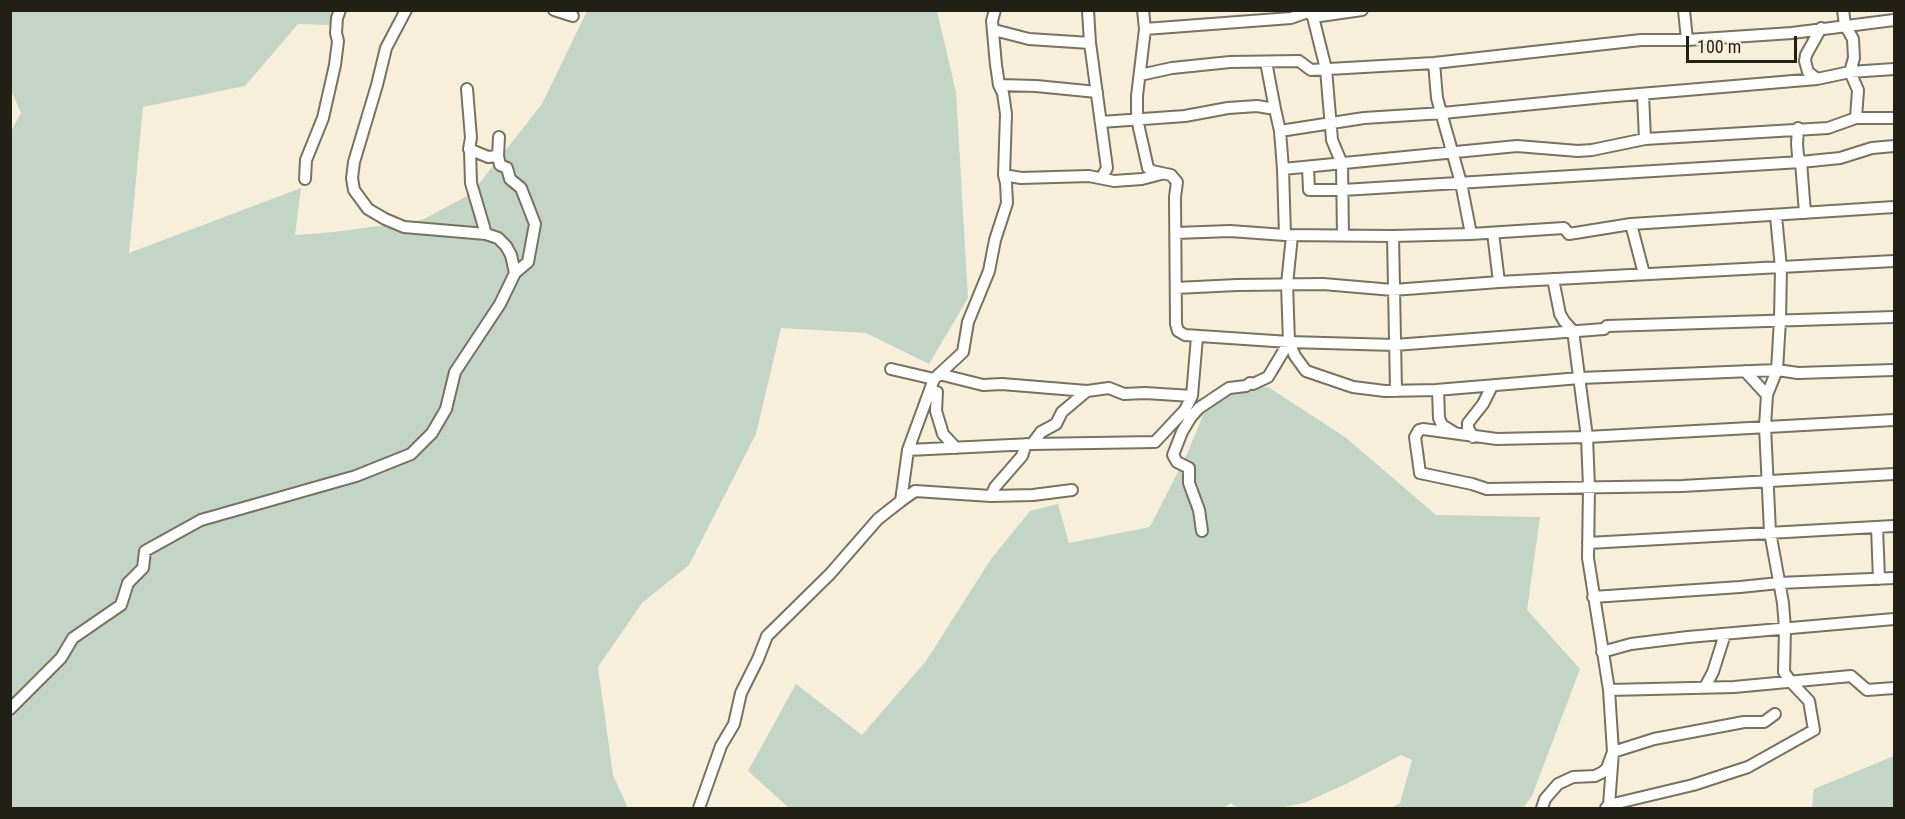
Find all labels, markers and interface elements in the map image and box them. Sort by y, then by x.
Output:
scale bar [1689,24,1800,62]
text: 100 m [1697,36,1741,57]

